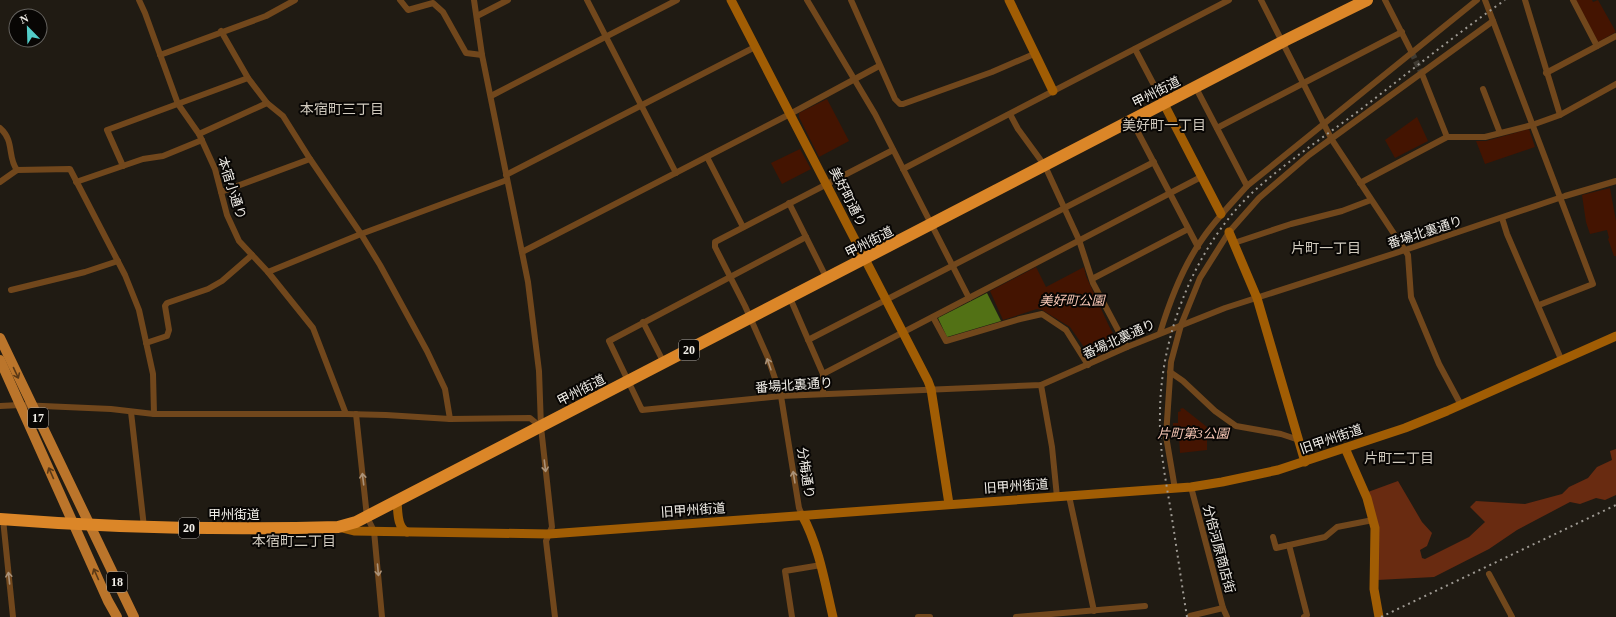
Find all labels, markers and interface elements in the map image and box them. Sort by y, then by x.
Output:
north arrow [8,8,48,48]
text: N [18,12,30,26]
street label: 甲州街道 [1129,74,1183,110]
district label: 本宿町三丁目 [300,102,384,117]
district label: 美好町一丁目 [1122,118,1206,133]
street label: 本宿小通り [215,155,249,221]
street label: 美好町通り [827,165,869,229]
street label: 番場北裏通り [1386,213,1464,251]
street label: 甲州街道 [842,224,896,260]
district label: 片町一丁目 [1291,241,1361,256]
park label: 美好町公園 [1039,293,1106,308]
street label: 番場北裏通り [1080,316,1158,362]
road number: 20 [679,340,699,360]
one-way arrow [765,358,773,370]
one-way arrow [13,367,20,379]
street label: 甲州街道 [554,372,608,408]
street label: 番場北裏通り [755,375,833,395]
road number: 17 [28,408,48,428]
street label: 旧甲州街道 [1298,421,1364,457]
park label: 片町第3公園 [1157,426,1231,441]
street label: 分梅通り [795,446,817,500]
district label: 片町二丁目 [1364,451,1434,466]
one-way arrow [542,459,549,472]
one-way arrow [47,467,54,479]
one-way arrow [790,471,798,484]
one-way arrow [359,473,367,486]
street label: 旧甲州街道 [983,476,1049,496]
street label: 旧甲州街道 [660,500,726,520]
street label: 分倍河原商店街 [1200,503,1238,595]
street label: 甲州街道 [208,507,260,522]
road number: 20 [179,518,199,538]
district label: 本宿町二丁目 [252,534,336,549]
one-way arrow [374,563,381,576]
one-way arrow [92,568,99,580]
one-way arrow [5,572,13,585]
road number: 18 [107,572,127,592]

